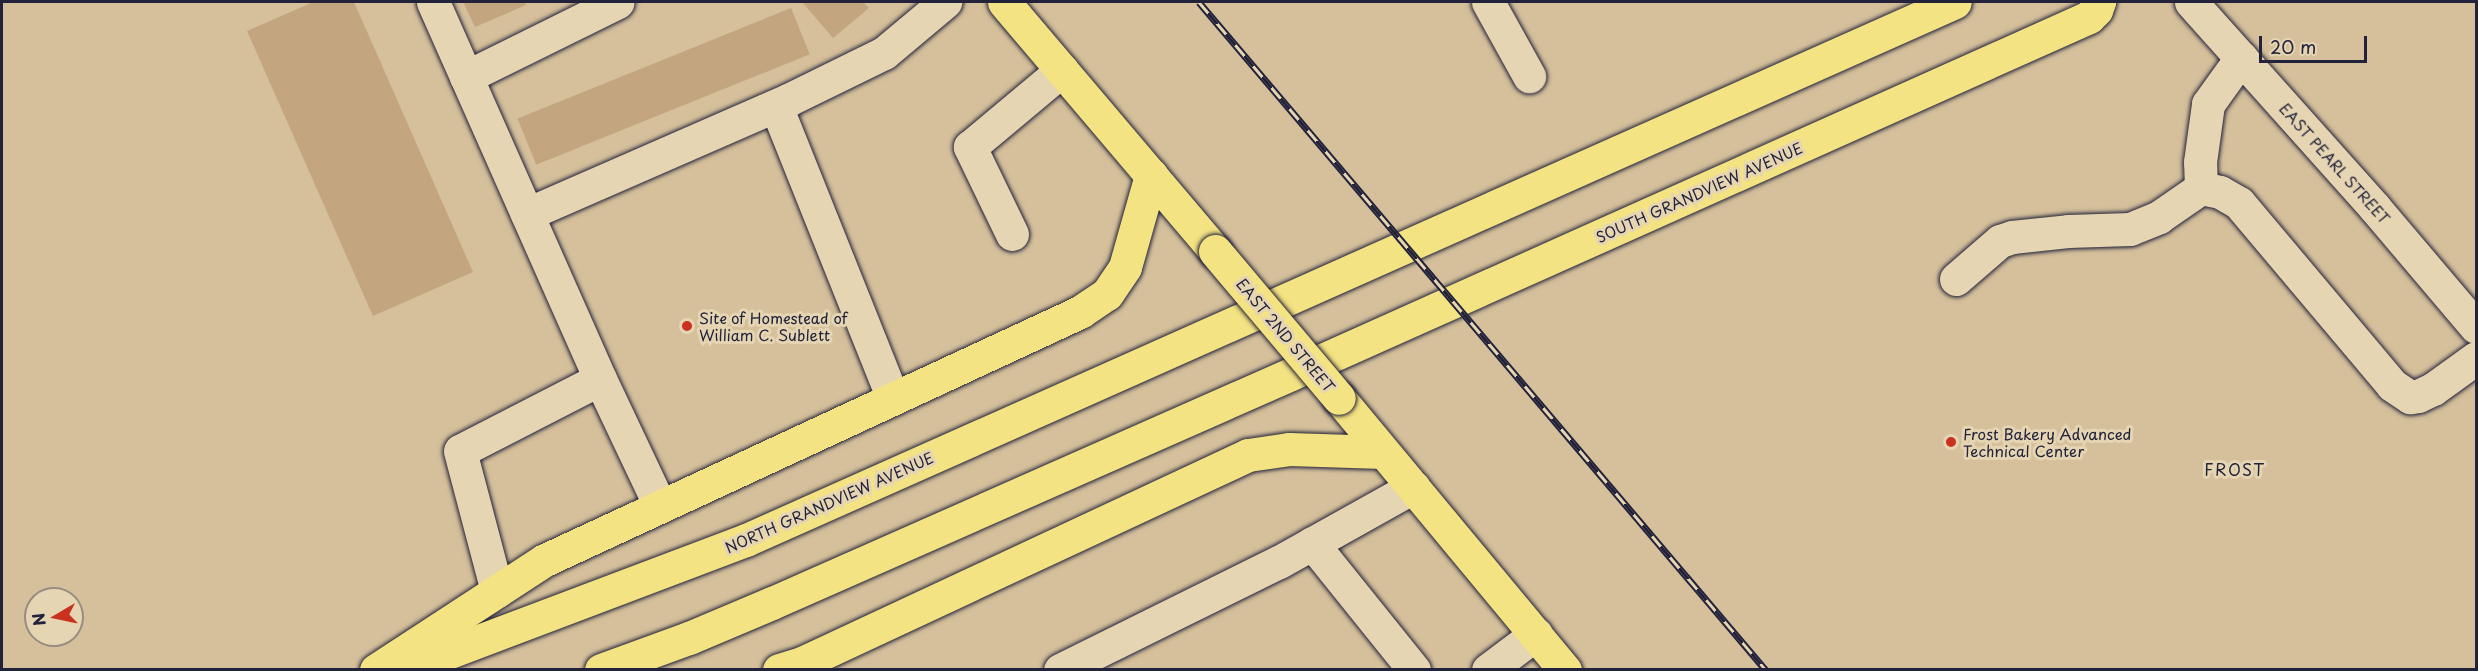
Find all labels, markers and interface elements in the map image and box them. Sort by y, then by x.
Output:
scale bar [2262,24,2370,62]
text: 20 m [2270,33,2316,60]
street label: EAST PEARL STREET [2275,98,2395,228]
street label: SOUTH GRANDVIEW AVENUE [1593,138,1805,246]
street label: EAST 2ND STREET [1233,274,1339,396]
place label: Site of Homestead of William C. Sublett [699,308,849,343]
marker: Site of Homestead of William C. Sublett [680,319,694,333]
place label: Frost Bakery Advanced Technical Center [1963,424,2133,459]
marker: Frost Bakery Advanced Technical Center [1944,435,1958,449]
street label: NORTH GRANDVIEW AVENUE [722,448,936,556]
district label: FROST [2205,459,2265,479]
north arrow [24,587,84,647]
text: N [25,611,51,628]

